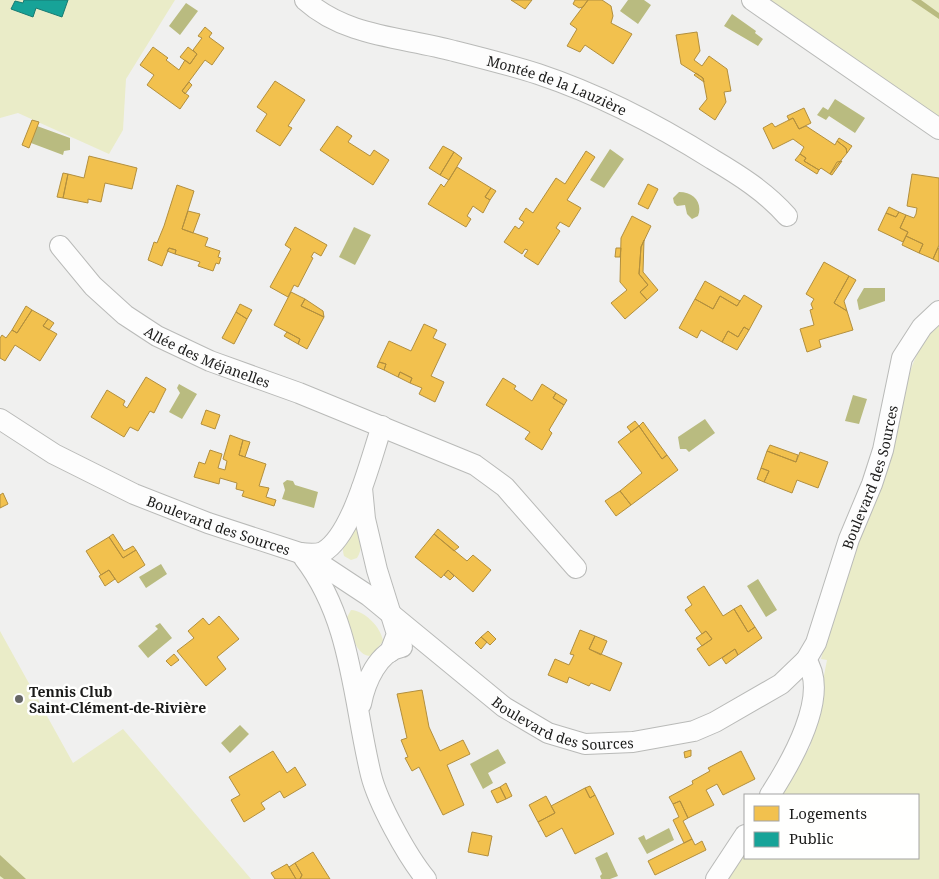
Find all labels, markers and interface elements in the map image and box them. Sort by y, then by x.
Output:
street label: Montée de la Lauzière [485,50,630,119]
street label: Allée des Méjanelles [141,321,273,391]
street label: Boulevard des Sources [837,403,902,551]
street label: Boulevard des Sources [144,491,293,559]
place label: Tennis Club Saint-Clément-de-Rivière [29,682,206,717]
street label: Boulevard des Sources [488,692,634,754]
marker: Tennis Club Saint-Clément-de-Rivière [13,693,25,705]
legend [744,794,919,859]
text: Logements [789,803,867,823]
text: Public [789,828,834,848]

